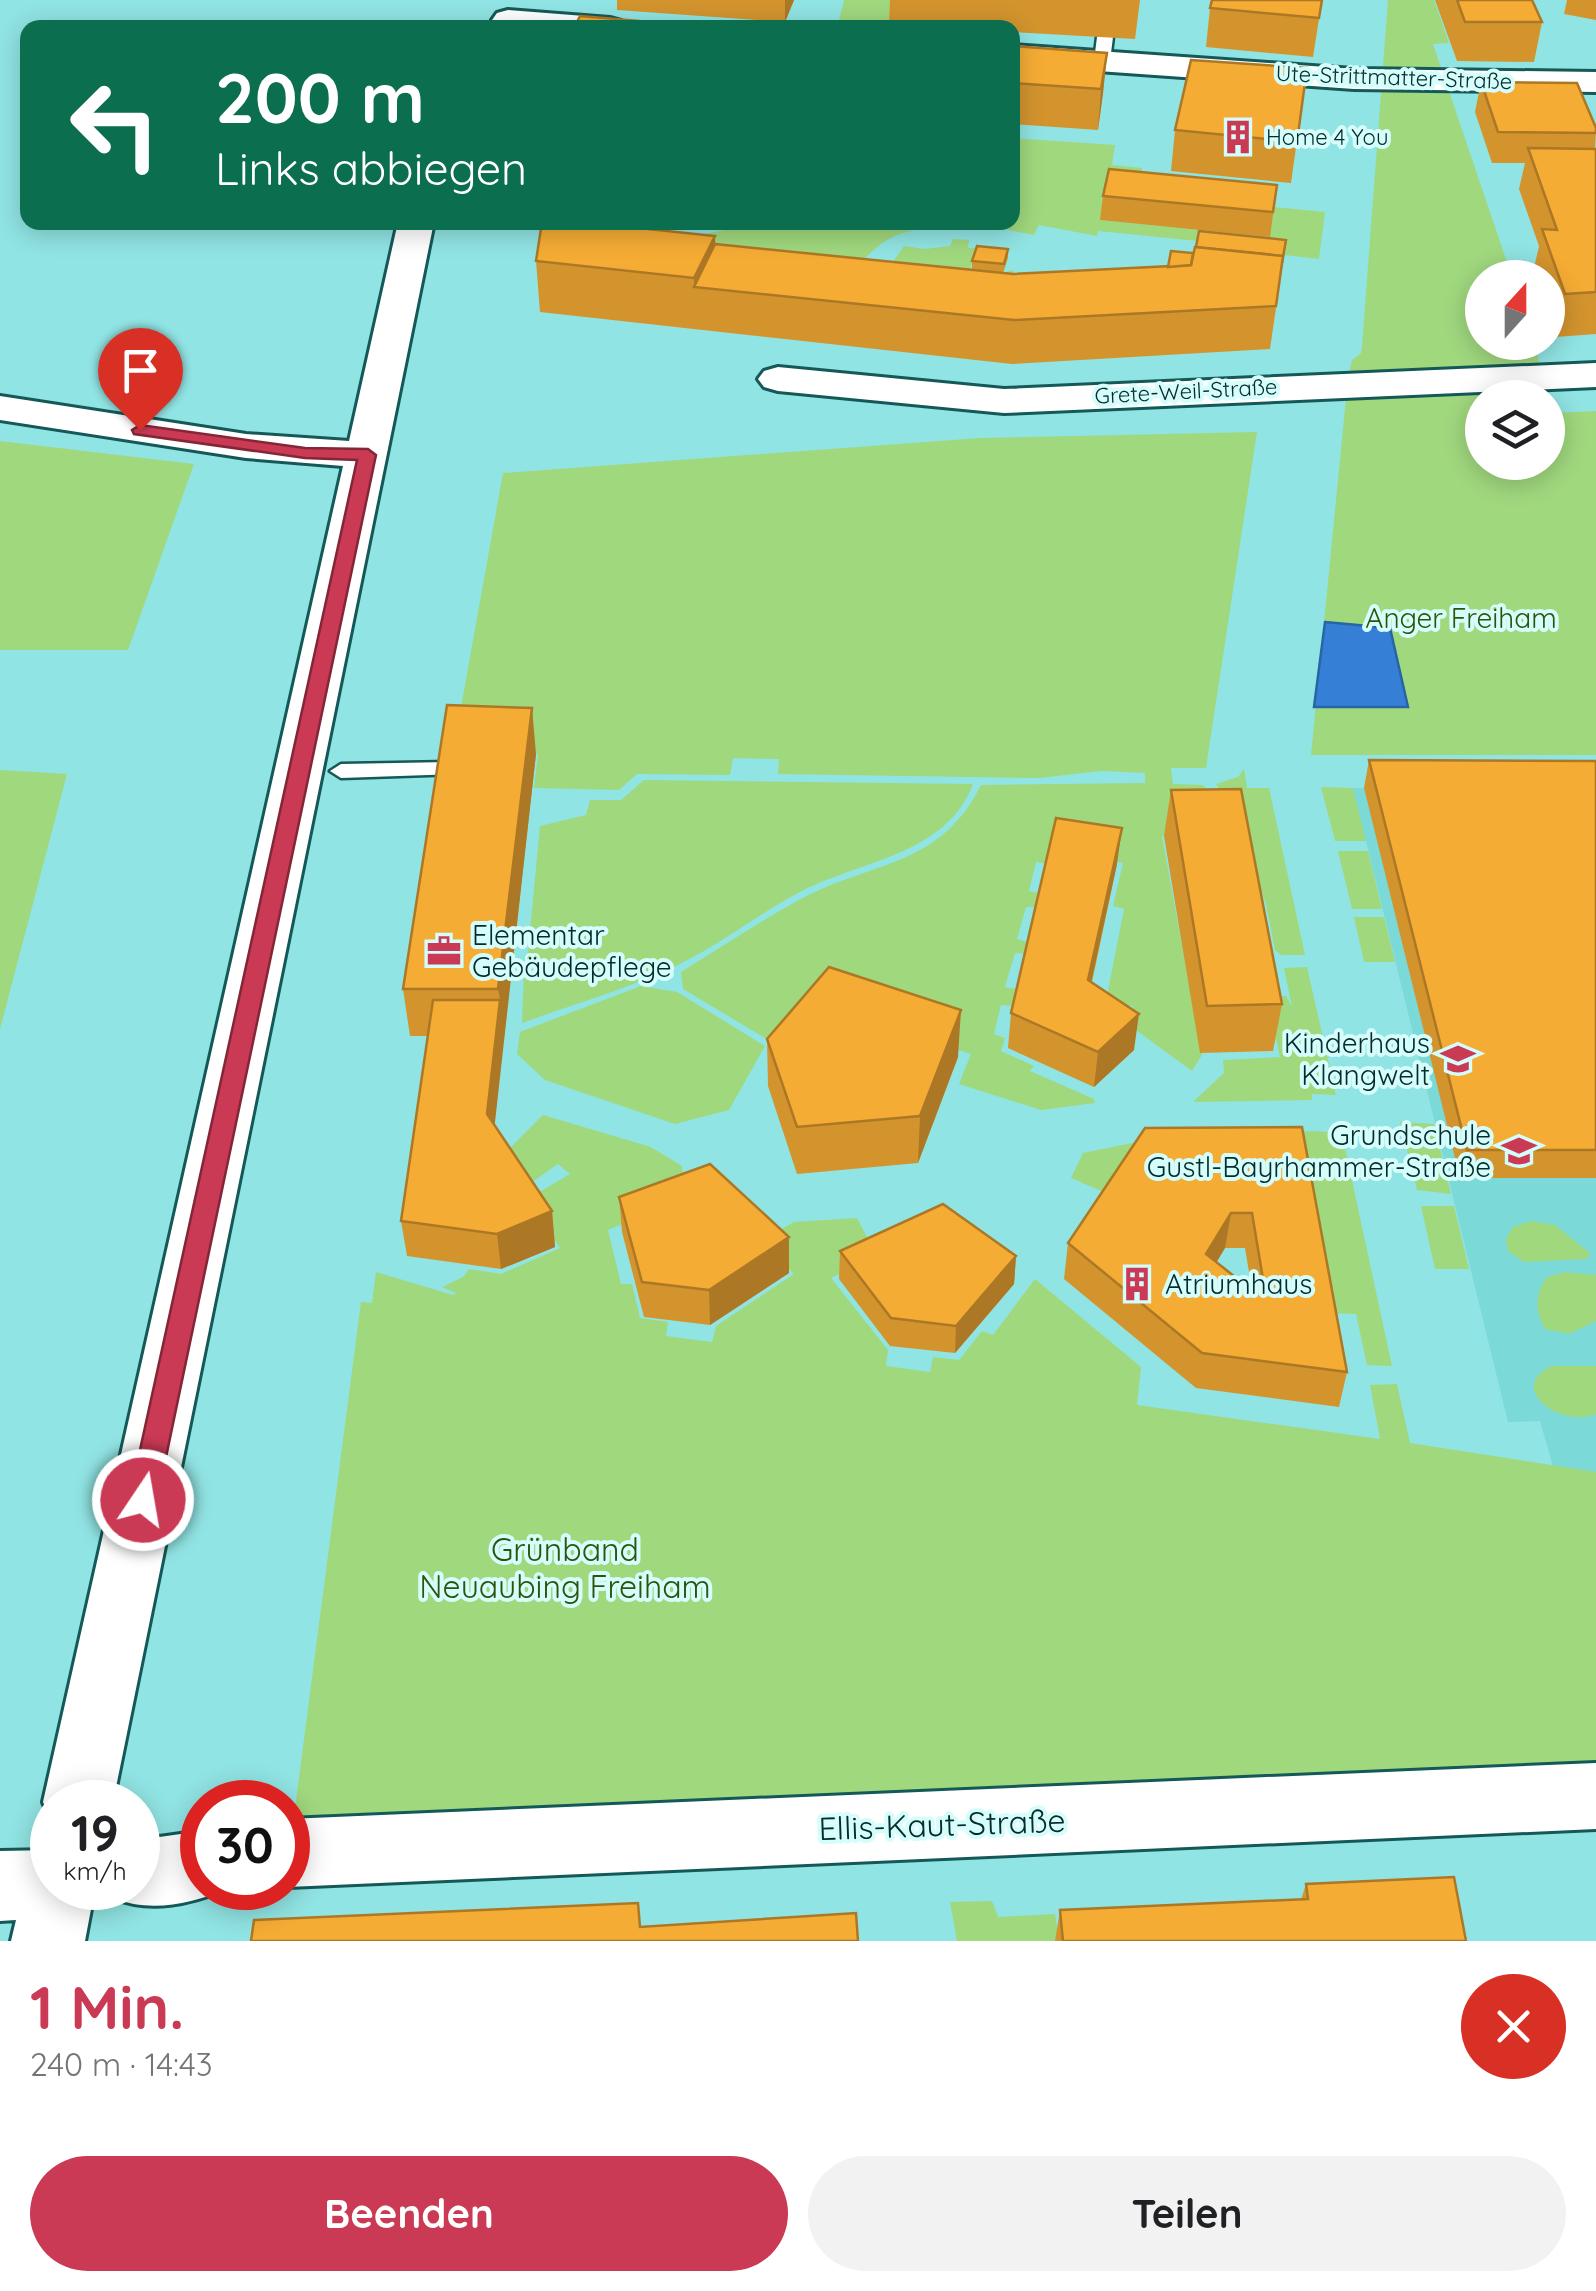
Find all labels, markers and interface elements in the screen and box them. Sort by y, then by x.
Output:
text: 200 m [215,53,425,141]
street label: Ute-Strittmatter-Straße [1275,59,1513,95]
icon: left [50,60,180,190]
building icon: Home 4 You [1219,118,1257,156]
place label: Home 4 You [1266,123,1388,151]
text: Links abbiegen [215,140,527,196]
north arrow [1465,260,1565,360]
map controls [1465,260,1565,480]
pin [98,328,183,431]
icon: arrive [113,343,168,398]
street label: Grete-Weil-Straße [1094,372,1278,410]
button: layers [1465,380,1565,480]
park label: Anger Freiham [1365,600,1557,635]
place label: Elementar Gebäudepflege [472,917,672,984]
office icon: Elementar Gebäudepflege [425,932,463,970]
place label: Kinderhaus Klangwelt [1284,1025,1430,1092]
school or university icon: Kinderhaus Klangwelt [1439,1040,1477,1078]
place label: Grundschule Gustl-Bayrhammer-Straße [1147,1117,1491,1184]
school or university icon: Grundschule Gustl-Bayrhammer-Straße [1500,1132,1538,1170]
building icon: Atriumhaus [1118,1265,1156,1303]
place label: Atriumhaus [1165,1266,1312,1301]
position arrow [91,1448,195,1552]
park label: Grünband Neuaubing Freiham [419,1529,711,1606]
speed limit sign: 30 [180,1780,310,1910]
street label: Ellis-Kaut-Straße [818,1800,1066,1848]
text: 19 [71,1801,119,1864]
text: km/h [63,1855,127,1886]
text: 1 Min. [30,1969,184,2044]
button: close [1461,1974,1566,2079]
text: 240 m · 14:43 [30,2044,213,2084]
button: Beenden [30,2156,788,2271]
button: Teilen [808,2156,1566,2271]

